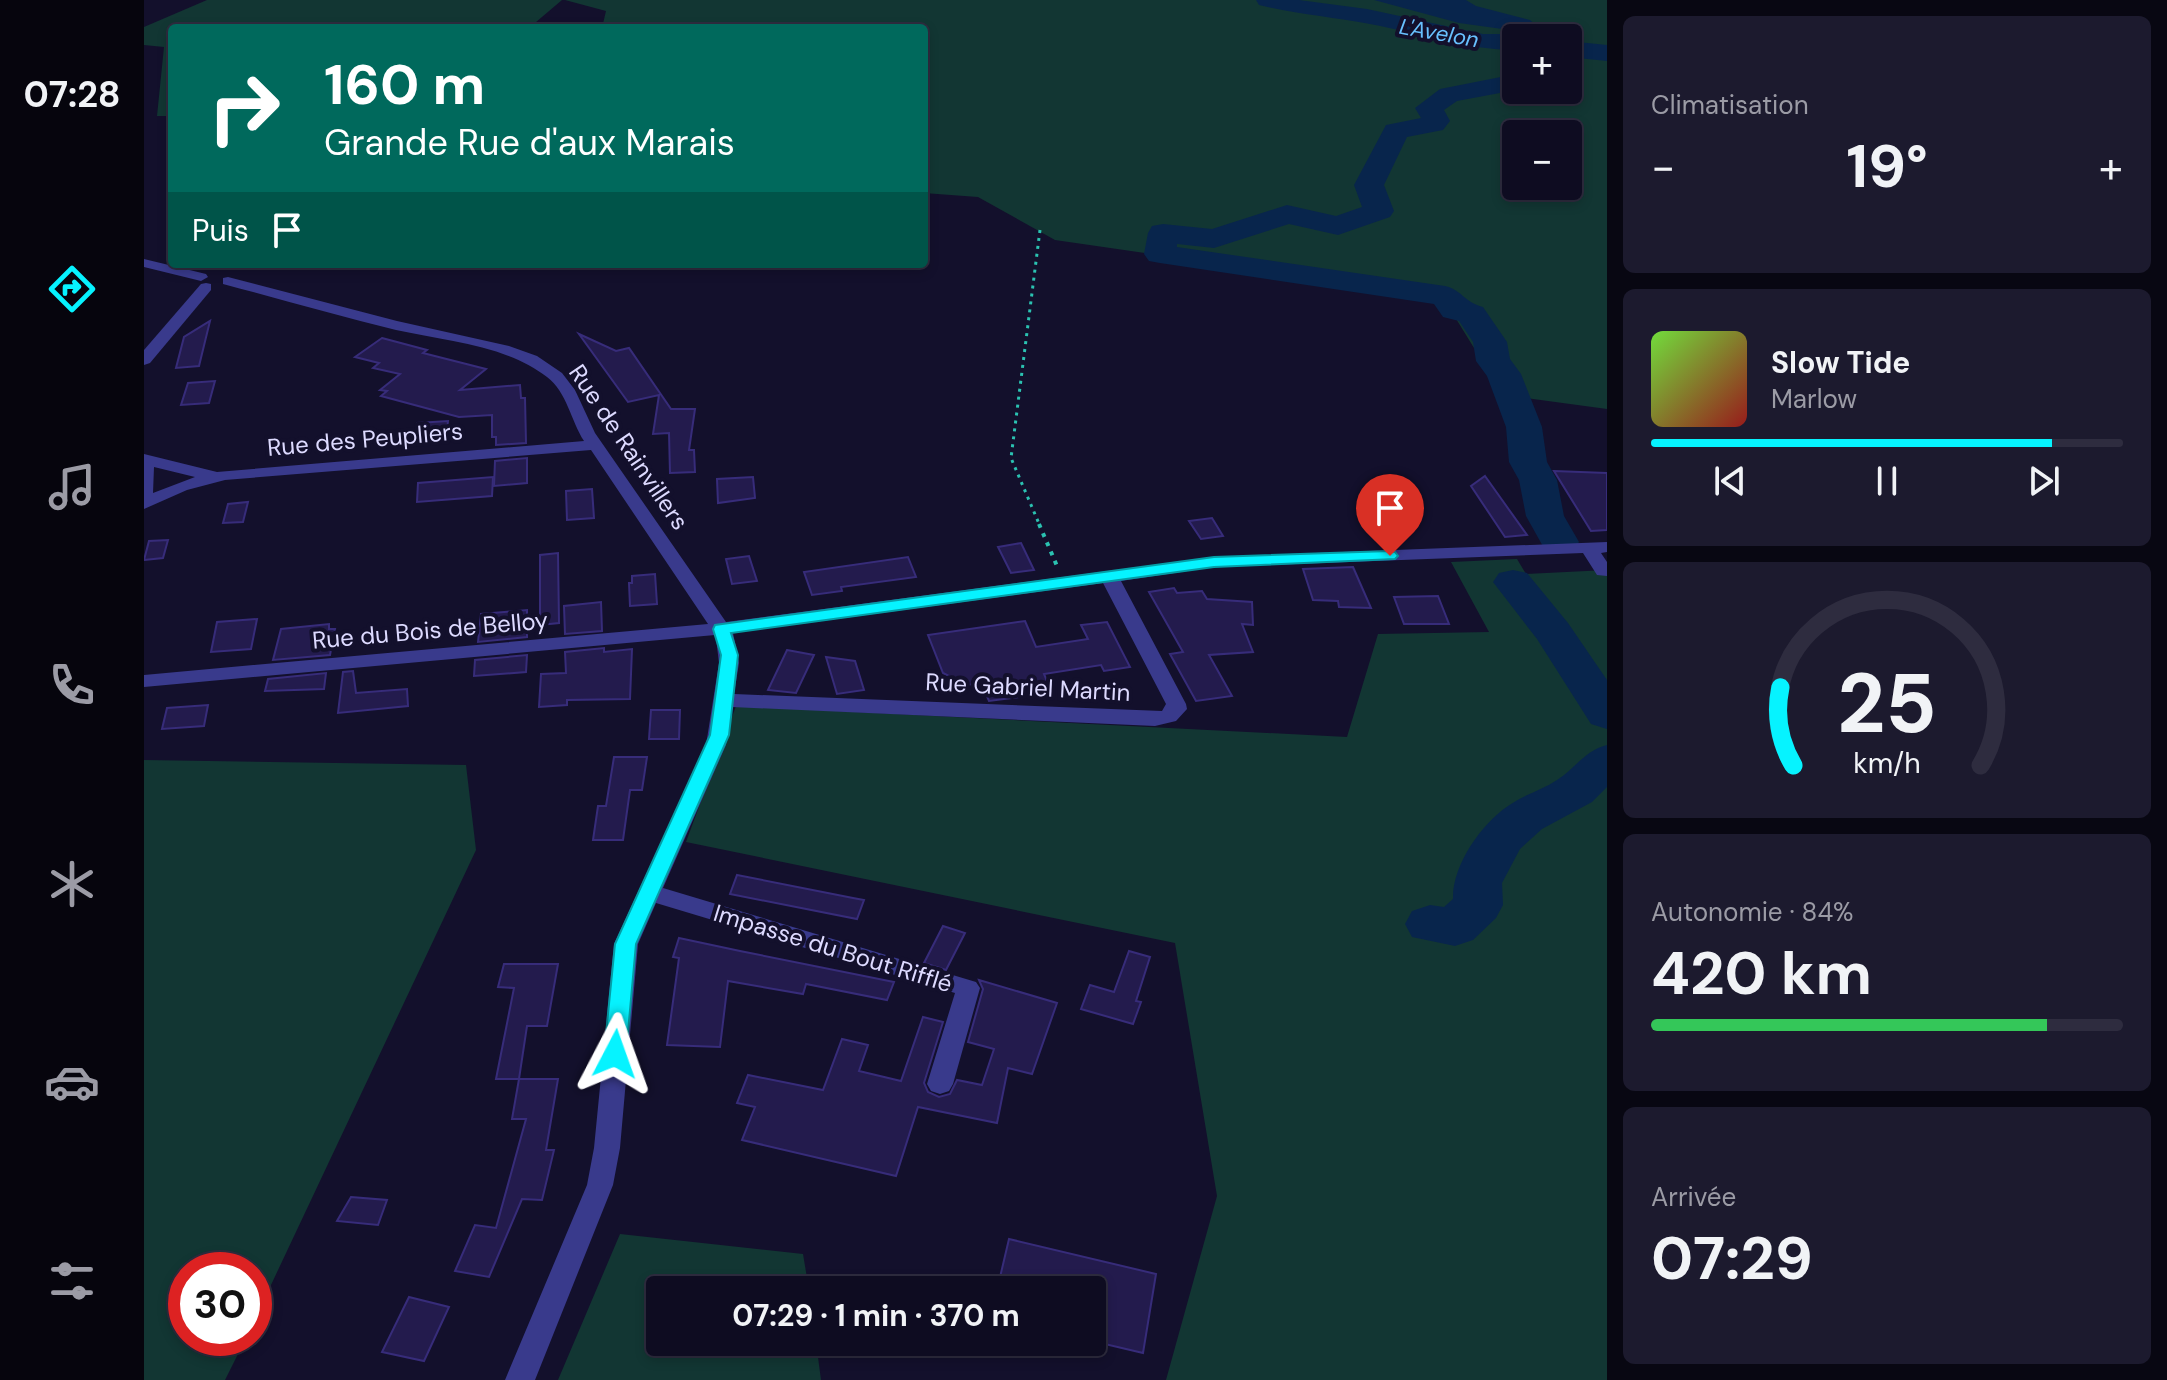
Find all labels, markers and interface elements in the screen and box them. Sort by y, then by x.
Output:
water label: L'Avelon [1397,12,1481,54]
map controls [1502,24,1582,200]
button: + [1502,24,1582,104]
text: 160 m [324,48,485,121]
icon: right [192,56,296,160]
text: 07:28 [24,71,120,118]
text: Climatisation [1651,88,1809,122]
text: Grande Rue d'aux Marais [324,119,735,166]
button: − [1502,120,1582,200]
text: 19° [1846,127,1928,206]
text: − [1651,138,1675,196]
text: + [2099,138,2123,196]
icon: arrive [265,208,309,252]
text: Puis [192,211,249,250]
icon: directions [44,261,100,317]
text: Slow Tide [1771,343,1910,382]
street label: Rue de Rainvillers [562,358,696,536]
text: Marlow [1771,382,1857,416]
street label: Rue des Peupliers [266,415,464,463]
icon: music [44,459,100,515]
icon: previous [1708,459,1752,503]
icon: pause [1865,459,1909,503]
icon: next [2022,459,2066,503]
pin [1356,474,1424,556]
icon: arrive [1368,486,1412,530]
street label: Rue du Bois de Belloy [311,604,549,656]
text: 25 [1837,649,1937,758]
icon: phone [44,657,100,713]
street label: Rue Gabriel Martin [925,666,1131,708]
text: km/h [1853,745,1921,782]
icon: climate [44,856,100,912]
text: Autonomie · 84% [1651,895,1854,929]
street label: Impasse du Bout Rifflé [710,897,956,999]
text: 420 km [1651,934,1872,1013]
position arrow [573,1012,657,1096]
icon: car [44,1054,100,1110]
text: Arrivée [1651,1180,1736,1214]
text: 07:29 [1651,1219,1813,1298]
speed limit sign: 30 [168,1252,272,1356]
icon: filters [44,1253,100,1309]
text: 07:29 · 1 min · 370 m [732,1296,1020,1335]

